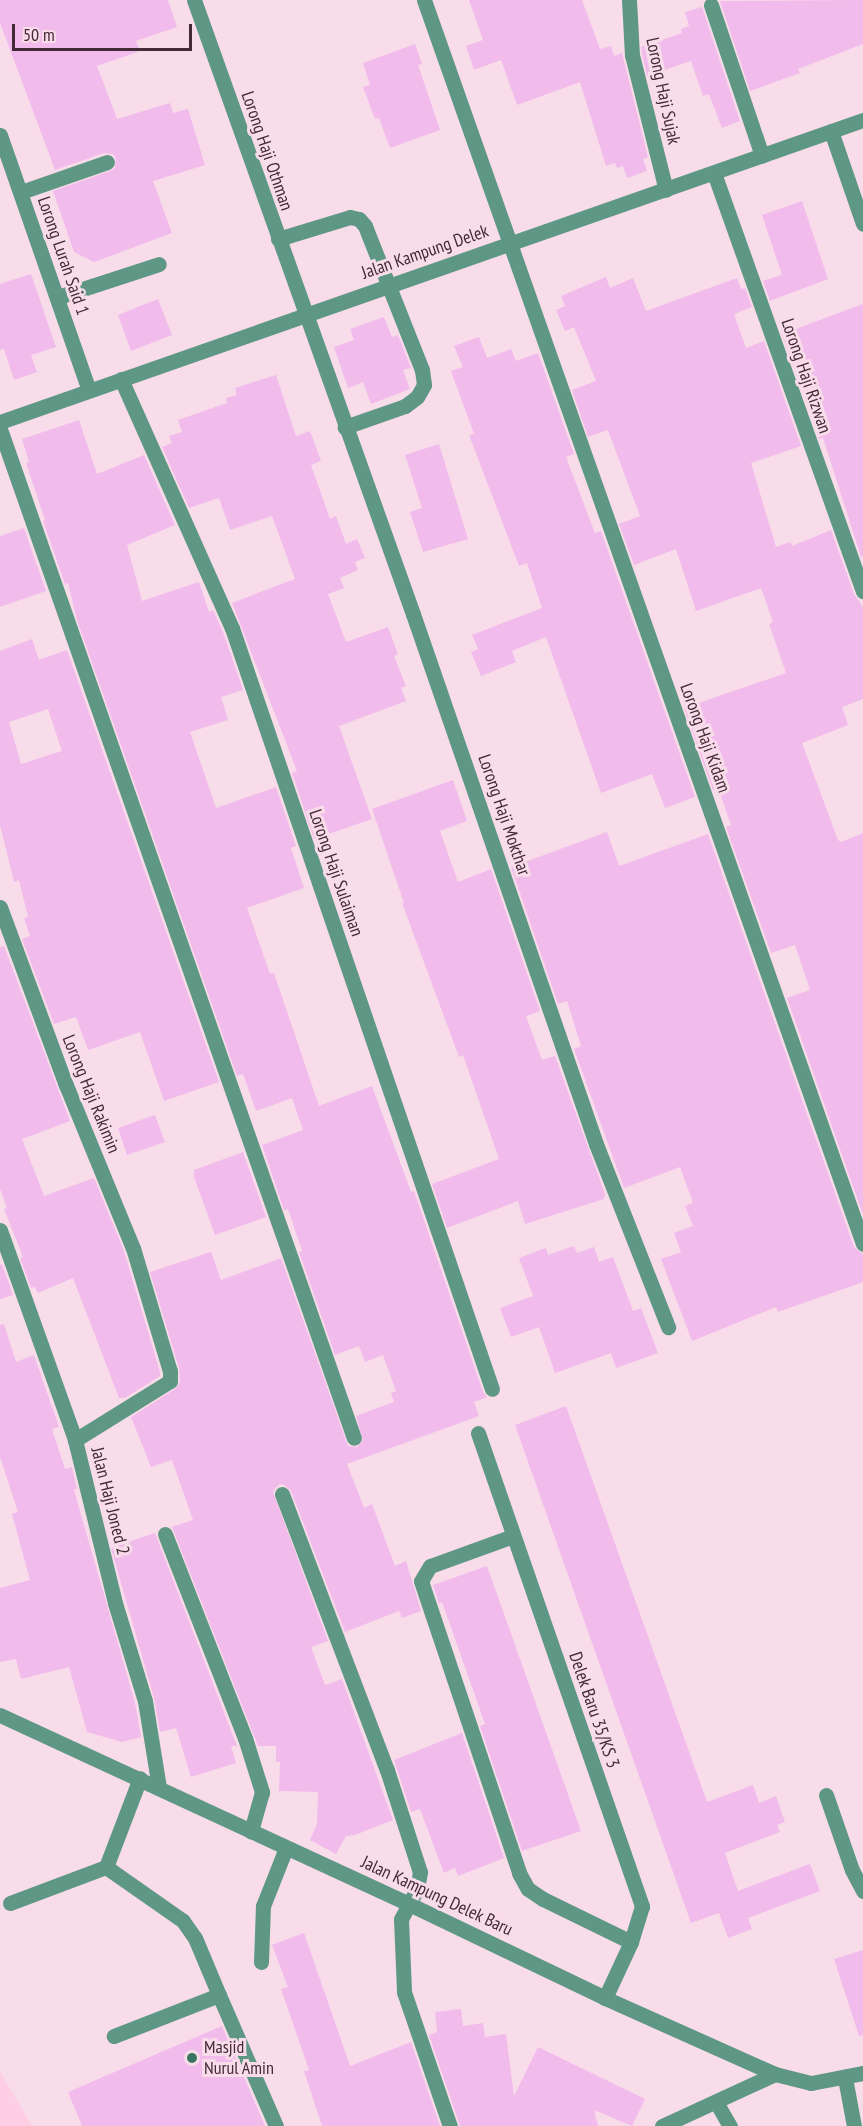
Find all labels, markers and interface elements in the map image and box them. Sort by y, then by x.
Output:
scale bar [15,12,195,50]
text: 50 m [23,23,55,46]
street label: Lorong Haji Sujak [641,36,685,146]
street label: Lorong Haji Othman [236,89,298,213]
street label: Lorong Lurah Said 1 [33,194,93,318]
street label: Jalan Kampung Delek [359,220,491,284]
street label: Lorong Haji Rizwan [776,316,836,436]
street label: Lorong Haji Kidam [675,680,735,796]
street label: Lorong Haji Mokthar [473,752,535,878]
street label: Lorong Haji Sulaiman [304,807,368,939]
street label: Lorong Haji Rakimin [58,1032,124,1156]
street label: Jalan Haji Joned 2 [86,1445,134,1557]
street label: Delek Baru 35/KS 3 [564,1649,624,1771]
street label: Jalan Kampung Delek Baru [358,1851,516,1941]
place label: Masjid Nurul Amin [204,2037,274,2080]
marker: Masjid Nurul Amin [185,2051,199,2065]

